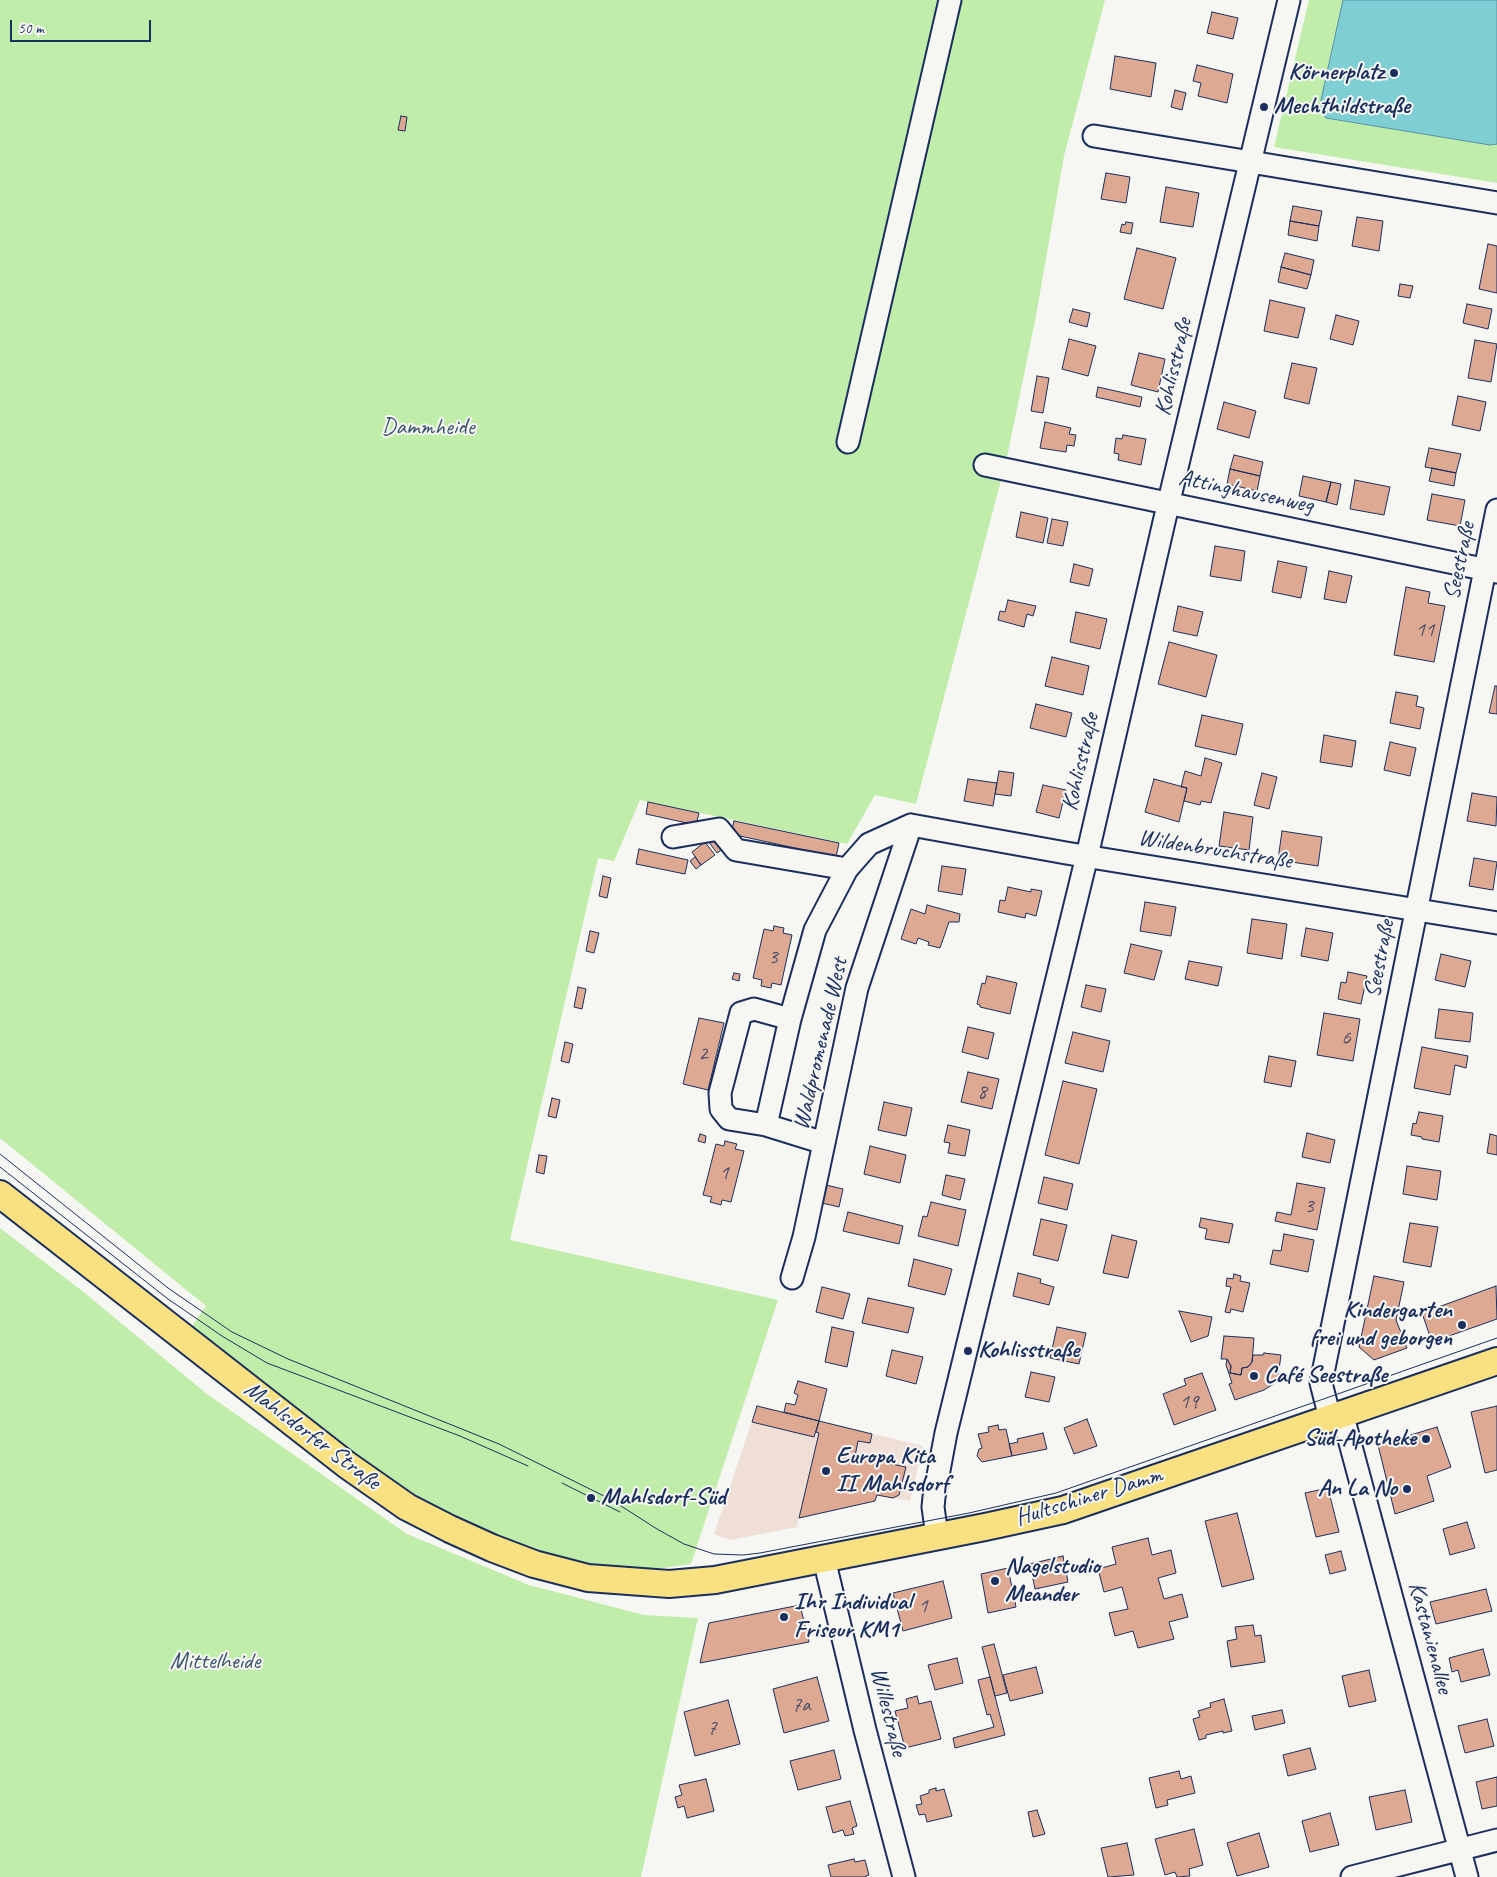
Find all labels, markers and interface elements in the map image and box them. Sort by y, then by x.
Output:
scale bar [12,10,154,42]
text: 50 m [18,19,44,38]
place label: Körnerplatz [1288,59,1384,87]
marker: Körnerplatz [1388,67,1400,79]
place label: Mechthildstraße [1274,93,1410,121]
marker: Mechthildstraße [1258,101,1270,113]
street label: Kohlisstraße [1149,316,1199,418]
park label: Dammheide [382,414,474,442]
street label: Attinghausenweg [1176,464,1316,520]
street label: Seestraße [1438,519,1482,603]
house number: 11 [1416,617,1434,643]
street label: Kohlisstraße [1056,711,1106,813]
street label: Wildenbruchstraße [1136,824,1294,876]
street label: Seestraße [1358,918,1402,1000]
house number: 3 [768,944,778,970]
street label: Waldpromenade West [787,955,855,1133]
house number: 6 [1341,1025,1351,1051]
house number: 2 [698,1041,708,1067]
house number: 8 [977,1079,987,1105]
house number: 1 [719,1160,729,1186]
house number: 3 [1304,1193,1314,1219]
place label: Kindergarten frei und geborgen [1310,1297,1452,1353]
marker: Kindergarten frei und geborgen [1456,1319,1468,1331]
place label: Kohlisstraße [978,1337,1079,1365]
marker: Kohlisstraße [962,1345,974,1357]
place label: Café Seestraße [1264,1362,1387,1390]
marker: Café Seestraße [1248,1370,1260,1382]
street label: Mahlsdorfer Straße [238,1375,386,1497]
house number: 19 [1180,1389,1198,1415]
place label: Süd-Apotheke [1304,1425,1416,1453]
marker: Süd-Apotheke [1420,1433,1432,1445]
place label: Europa Kita II Mahlsdorf [836,1443,948,1499]
street label: Hultschiner Damm [1012,1461,1166,1533]
marker: Europa Kita II Mahlsdorf [820,1465,832,1477]
place label: An La No [1318,1475,1397,1503]
marker: An La No [1401,1483,1413,1495]
place label: Mahlsdorf-Süd [601,1484,726,1512]
marker: Mahlsdorf-Süd [585,1492,597,1504]
place label: Nagelstudio Meander [1005,1553,1100,1609]
marker: Nagelstudio Meander [989,1575,1001,1587]
street label: Kastanienallee [1401,1579,1459,1697]
place label: Ihr Individual Friseur KM1 [794,1589,911,1645]
house number: 1 [918,1593,928,1619]
marker: Ihr Individual Friseur KM1 [778,1611,790,1623]
park label: Mittelheide [170,1648,260,1676]
street label: Willestraße [863,1665,913,1759]
house number: 7a [792,1692,810,1718]
house number: 7 [707,1715,717,1741]

